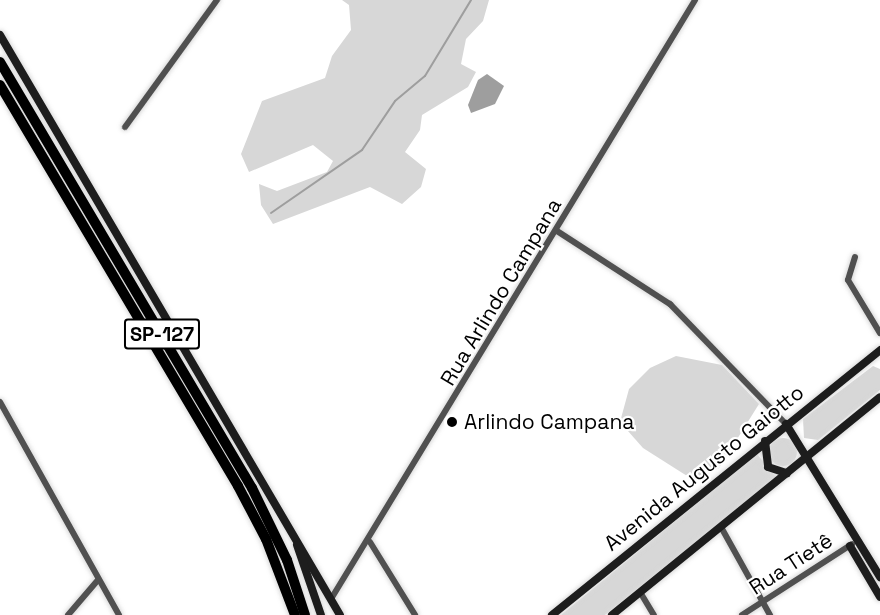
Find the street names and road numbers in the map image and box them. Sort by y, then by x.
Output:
street label: Rua Arlindo Campana [435,194,567,390]
road number: SP-127 [123,317,201,351]
street label: Avenida Augusto Gaiotto [599,380,809,556]
street label: Rua Tietê [744,528,838,600]

